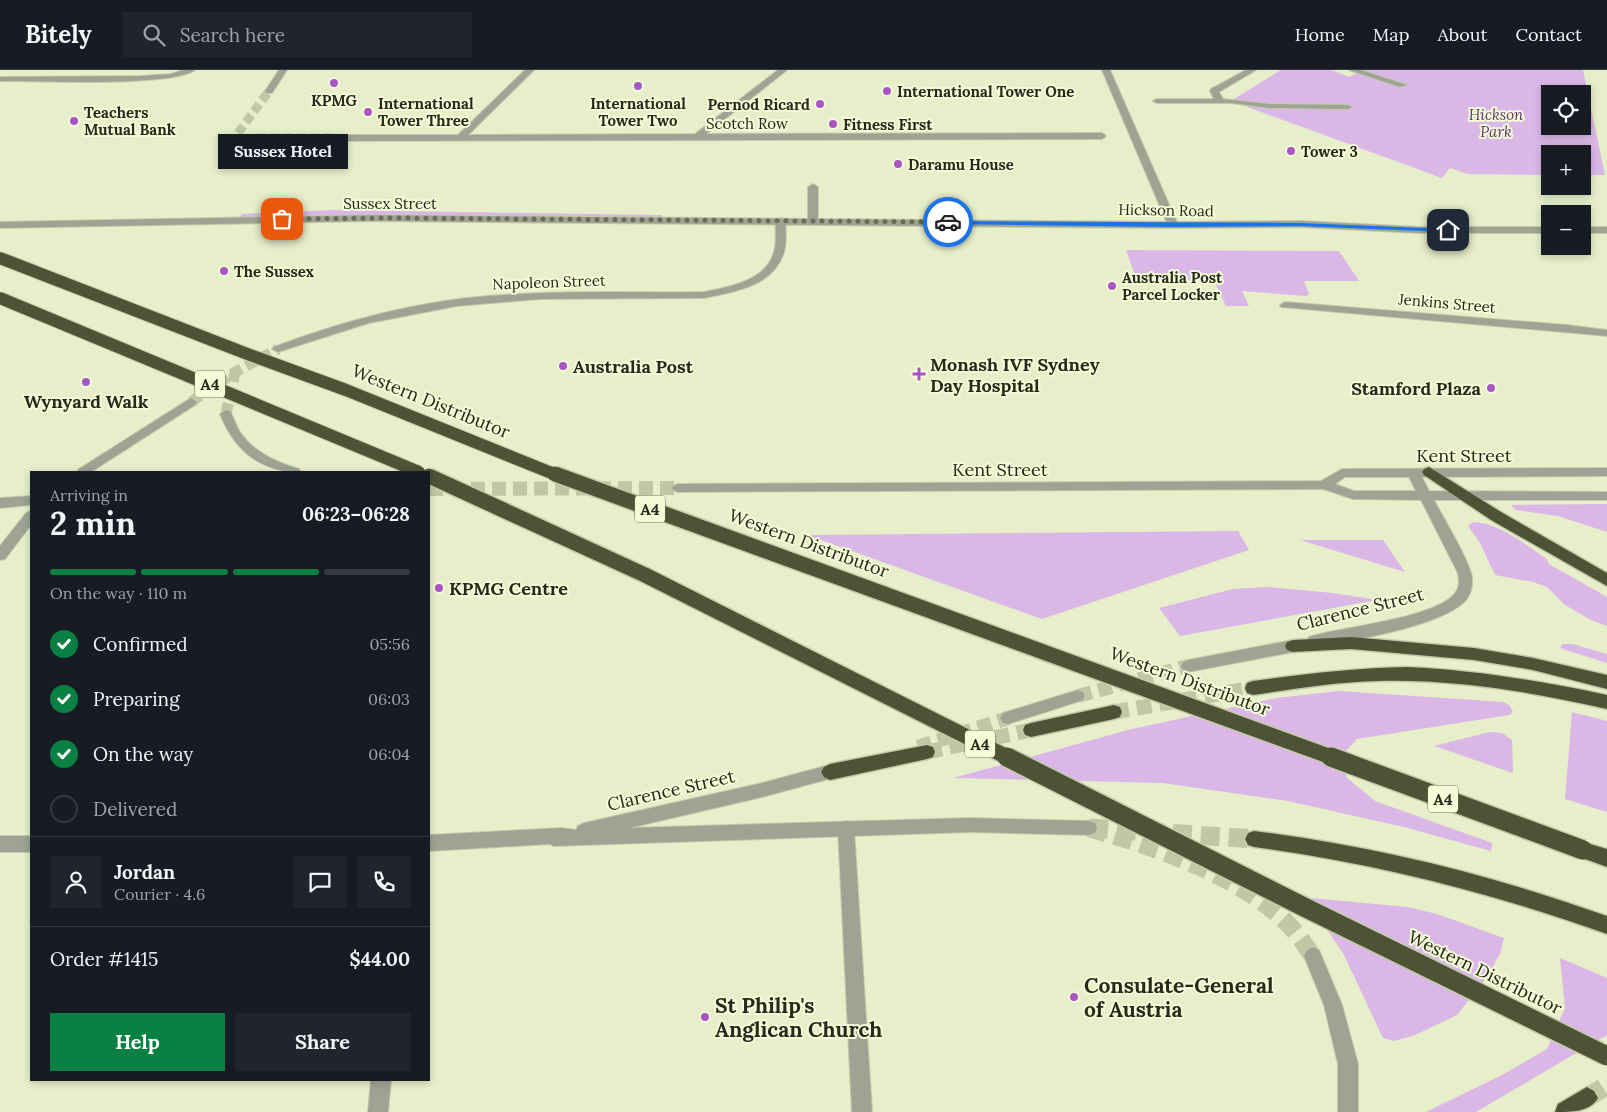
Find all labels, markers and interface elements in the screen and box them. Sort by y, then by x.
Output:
search box [122,12,472,57]
text: Bitely [25,19,92,50]
icon: search [140,21,168,49]
text: Search here [180,23,285,47]
text: Home [1295,23,1345,46]
text: Map [1373,23,1409,46]
text: About [1437,23,1487,46]
text: Contact [1515,23,1582,46]
marker: KPMG [328,77,340,89]
marker: International Tower Two [632,80,644,92]
place label: International Tower One [897,82,1074,101]
marker: International Tower One [881,85,893,97]
map controls [1541,85,1591,255]
button: locate [1541,85,1591,135]
place label: KPMG [311,91,358,110]
place label: International Tower Three [378,94,474,130]
place label: International Tower Two [590,94,686,130]
place label: Pernod Ricard [708,95,810,114]
marker: Pernod Ricard [814,98,826,110]
place label: Teachers Mutual Bank [84,103,176,139]
park label: Hickson Park [1469,105,1524,141]
marker: International Tower Three [362,106,374,118]
street label: Scotch Row [706,114,788,133]
marker: Teachers Mutual Bank [68,115,80,127]
place label: Fitness First [843,115,933,134]
marker: Fitness First [827,118,839,130]
callout: Sussex Hotel [217,134,347,169]
text: Sussex Hotel [234,141,332,161]
place label: Tower 3 [1301,142,1358,161]
marker: Tower 3 [1285,145,1297,157]
button: + [1541,145,1591,195]
place label: Daramu House [908,155,1014,174]
marker: Daramu House [892,158,904,170]
street label: Sussex Street [343,194,437,213]
courier [923,197,973,247]
pin [261,198,303,240]
street label: Hickson Road [1118,200,1214,220]
icon: bag [268,205,296,233]
button: − [1541,205,1591,255]
icon: car [934,208,962,236]
pin [1427,209,1469,251]
icon: home [1434,216,1462,244]
place label: The Sussex [234,262,314,281]
marker: The Sussex [218,265,230,277]
place label: Australia Post Parcel Locker [1122,268,1223,304]
street label: Napoleon Street [492,271,606,293]
marker: Australia Post Parcel Locker [1106,280,1118,292]
street label: Jenkins Street [1397,289,1497,317]
place label: Monash IVF Sydney Day Hospital [930,353,1100,397]
place label: Australia Post [573,355,694,378]
street label: Western Distributor [349,359,514,443]
marker: Australia Post [557,360,569,372]
marker: Monash IVF Sydney Day Hospital [912,367,926,381]
road number: A4 [195,370,225,398]
marker: Wynyard Walk [80,376,92,388]
place label: Stamford Plaza [1351,377,1482,400]
marker: Stamford Plaza [1485,382,1497,394]
place label: Wynyard Walk [24,390,149,413]
street label: Kent Street [1416,444,1512,467]
street label: Kent Street [952,458,1048,481]
text: Arriving in [50,485,128,505]
road number: A4 [635,496,665,522]
text: 06:23–06:28 [302,502,410,526]
text: 2 min [50,503,136,544]
street label: Western Distributor [726,503,892,583]
place label: KPMG Centre [449,577,568,600]
marker: KPMG Centre [433,582,445,594]
street label: Clarence Street [1294,582,1426,636]
text: On the way · 110 m [50,583,187,603]
icon: check [50,630,78,658]
text: Confirmed [93,632,188,656]
text: 05:56 [369,634,410,654]
street label: Western Distributor [1107,641,1273,721]
icon: check [50,685,78,713]
text: Preparing [93,687,180,711]
text: 06:03 [368,689,410,709]
road number: A4 [965,731,995,758]
icon: check [50,740,78,768]
text: On the way [93,742,193,766]
text: 06:04 [368,744,410,764]
street label: Clarence Street [605,764,737,816]
road number: A4 [1428,786,1458,812]
text: Delivered [93,797,177,821]
button: person [50,856,102,908]
button: chat [294,856,346,908]
button: phone [358,856,410,908]
text: Jordan [114,860,175,884]
text: Courier · 4.6 [114,884,205,904]
street label: Western Distributor [1404,925,1566,1019]
text: Order #1415 [50,947,158,971]
text: $44.00 [350,947,410,971]
place label: Consulate-General of Austria [1084,972,1274,1023]
marker: Consulate-General of Austria [1068,991,1080,1003]
place label: St Philip's Anglican Church [715,992,882,1043]
marker: St Philip's Anglican Church [699,1011,711,1023]
button: Help [50,1013,225,1071]
button: Share [235,1013,410,1071]

